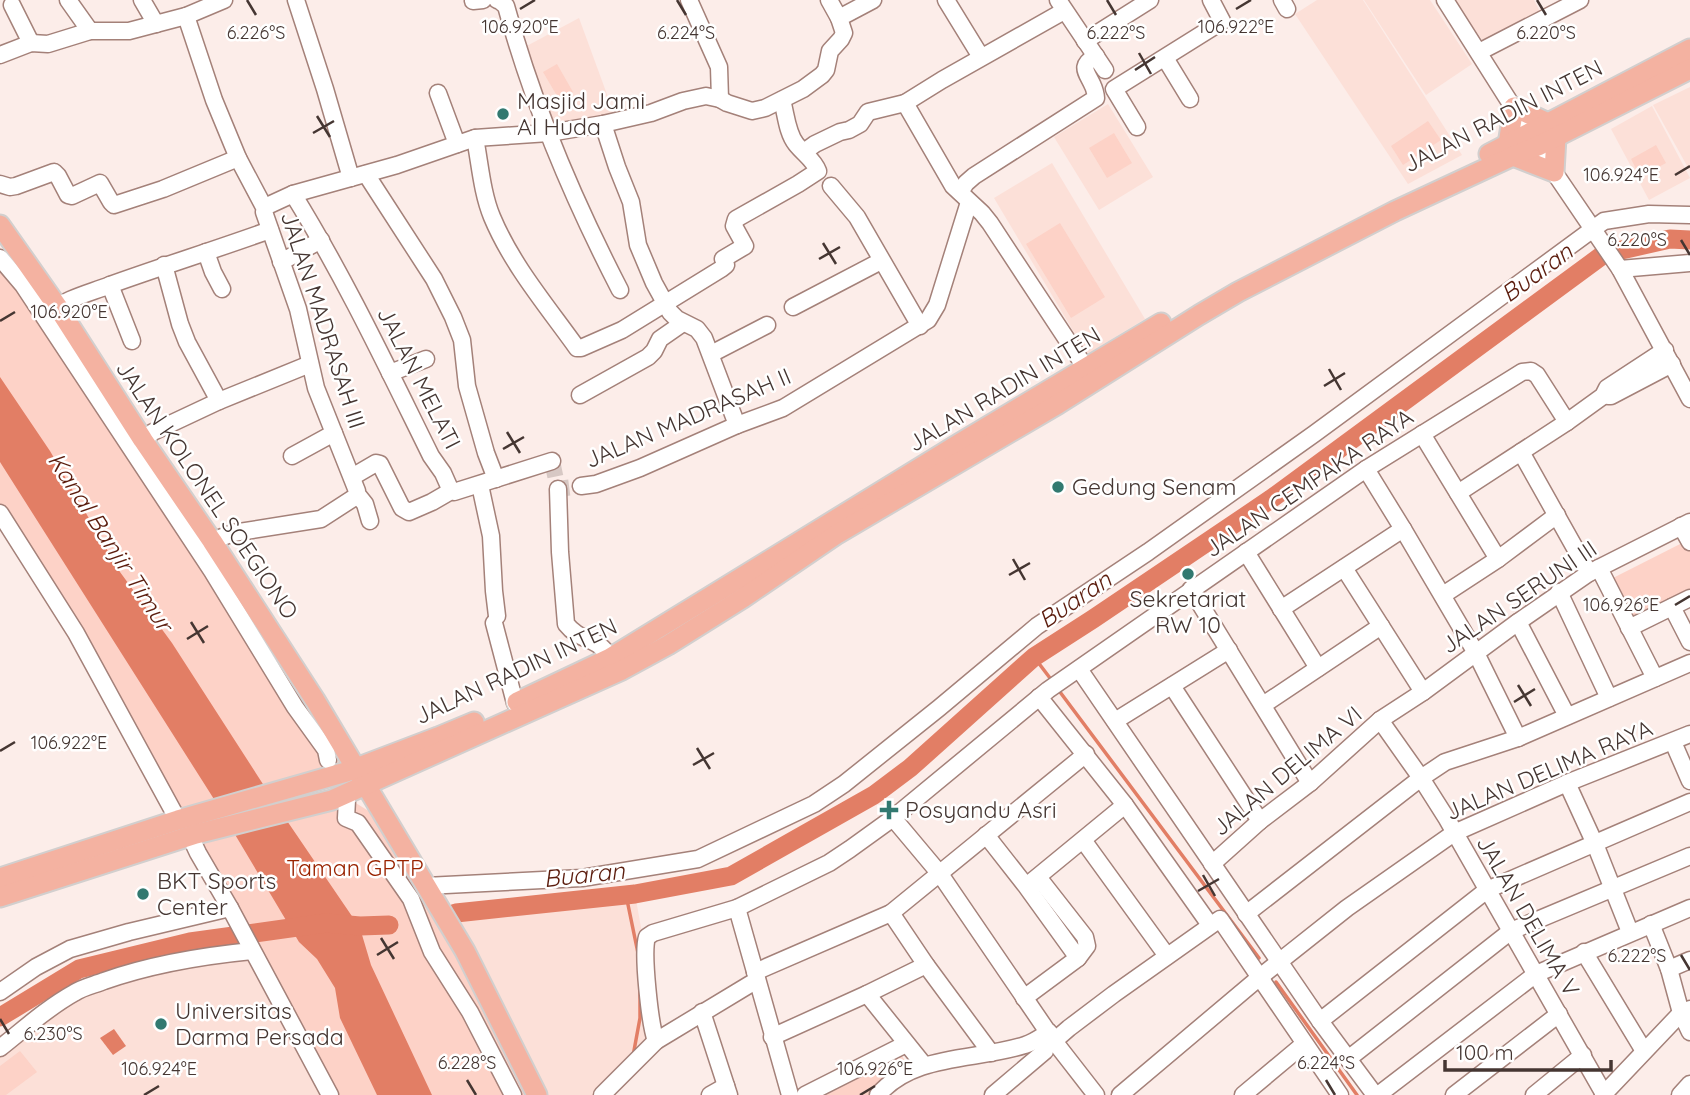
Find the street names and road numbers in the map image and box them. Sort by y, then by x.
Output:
street label: JALAN RADIN INTEN [1398,53,1607,178]
street label: JALAN MADRASAH III [275,208,372,432]
street label: JALAN MELATI [371,302,468,454]
street label: JALAN RADIN INTEN [902,320,1105,458]
street label: JALAN KOLONEL SOEGIONO [110,355,305,624]
street label: JALAN MADRASAH II [581,361,795,474]
street label: JALAN CEMPAKA RAYA [1199,402,1419,563]
street label: JALAN SERUNI III [1435,534,1602,659]
street label: JALAN RADIN INTEN [410,611,621,730]
street label: JALAN DELIMA VI [1206,700,1367,842]
street label: JALAN DELIMA RAYA [1441,713,1657,826]
street label: JALAN DELIMA V [1471,830,1586,1001]

